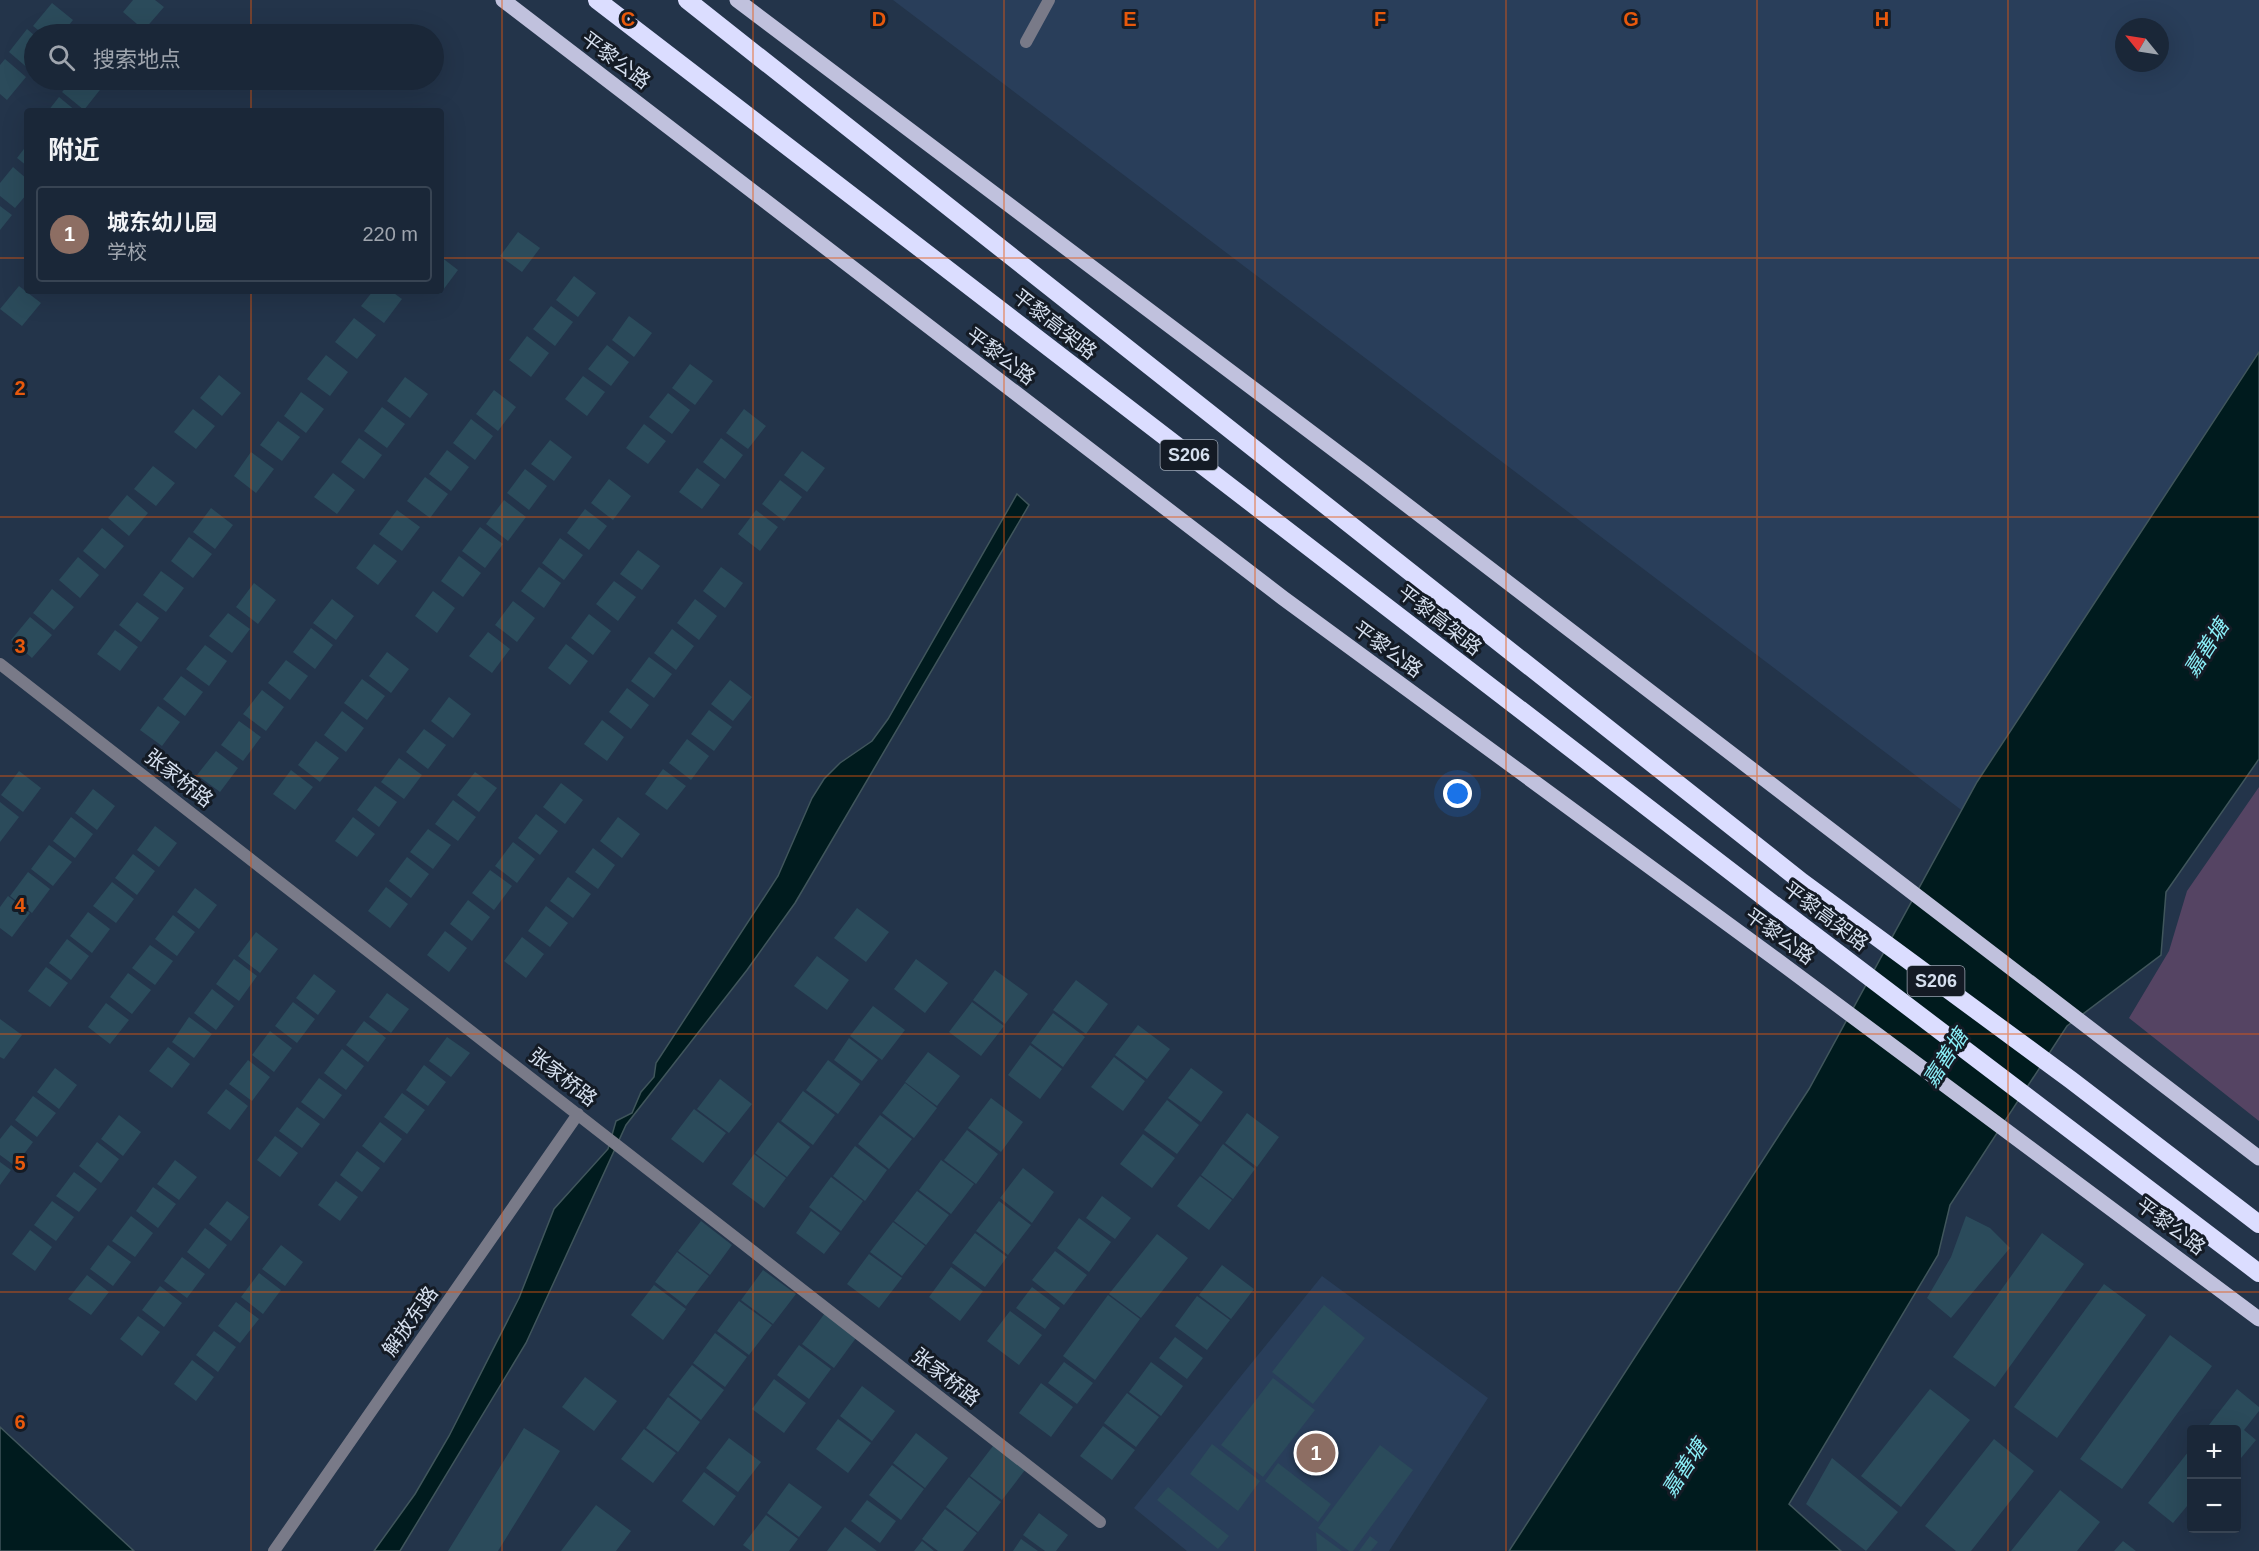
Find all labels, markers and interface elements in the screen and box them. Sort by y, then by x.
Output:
text: C [621,8,635,30]
text: D [872,8,886,30]
text: E [1123,8,1137,30]
text: F [1374,8,1386,30]
text: G [1623,8,1639,30]
text: H [1875,8,1889,30]
north arrow [2115,18,2169,72]
search box [24,24,444,90]
street label: 平黎公路 [577,27,655,93]
icon: search [45,41,78,74]
text: 搜索地点 [93,47,181,72]
text: 附近 [48,135,100,165]
text: 城东幼儿园 [107,210,217,235]
text: 1 [64,223,75,245]
text: 220 m [362,223,418,245]
text: 学校 [107,241,147,263]
street label: 平黎高架路 [1009,285,1101,363]
street label: 平黎公路 [962,323,1040,389]
text: 2 [14,377,26,399]
road number: S206 [1160,440,1218,470]
street label: 平黎高架路 [1394,581,1486,659]
water label: 嘉善塘 [2179,613,2234,681]
street label: 平黎公路 [1349,617,1427,681]
text: 3 [14,635,26,657]
street label: 张家桥路 [141,745,217,811]
your location [1443,779,1472,808]
street label: 平黎高架路 [1779,877,1873,955]
text: 4 [14,894,26,916]
street label: 平黎公路 [1741,904,1819,968]
road number: S206 [1908,966,1964,996]
water label: 嘉善塘 [1918,1023,1973,1091]
street label: 张家桥路 [525,1044,601,1110]
text: 5 [14,1152,26,1174]
street label: 平黎公路 [2132,1193,2210,1259]
street label: 解放东路 [378,1282,442,1360]
street label: 张家桥路 [908,1344,984,1410]
text: 6 [14,1411,26,1433]
map controls [2187,1425,2241,1533]
button: + [2187,1425,2241,1479]
pin: 1 [1296,1430,1336,1476]
water label: 嘉善塘 [1657,1433,1712,1501]
button: − [2187,1479,2241,1533]

